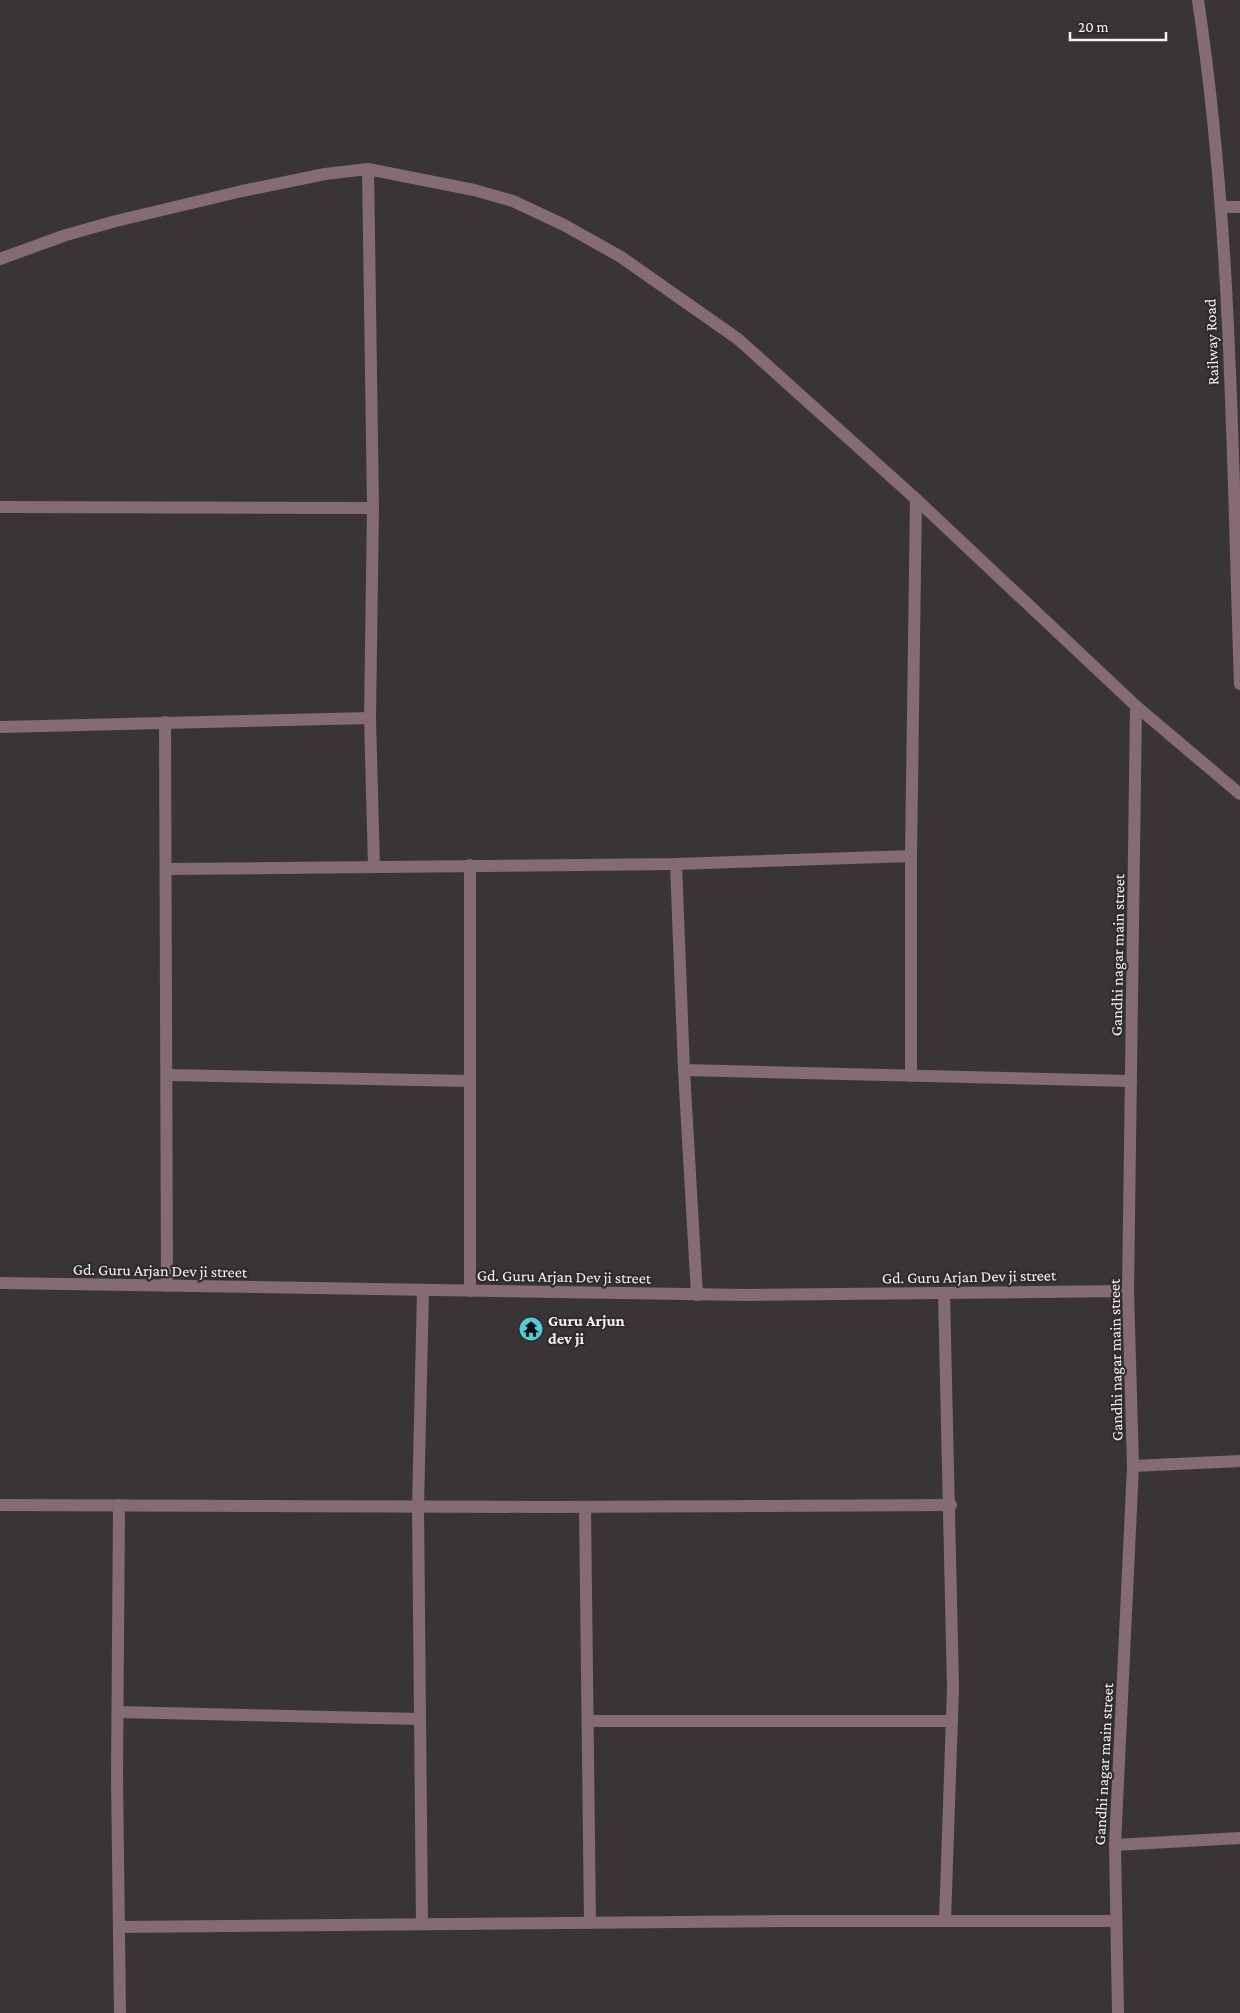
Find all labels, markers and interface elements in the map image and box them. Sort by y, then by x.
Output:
scale bar [1070,10,1166,42]
text: 20 m [1078,19,1109,35]
street label: Railway Road [1201,298,1223,385]
street label: Gandhi nagar main street [1108,873,1128,1036]
street label: Gd. Guru Arjan Dev ji street [73,1260,248,1282]
street label: Gd. Guru Arjan Dev ji street [477,1266,652,1288]
street label: Gd. Guru Arjan Dev ji street [882,1266,1057,1288]
street label: Gandhi nagar main street [1106,1278,1126,1441]
place label: Guru Arjun dev ji [548,1312,625,1348]
temple icon: Guru Arjun dev ji [518,1316,544,1342]
street label: Gandhi nagar main street [1091,1682,1117,1846]

